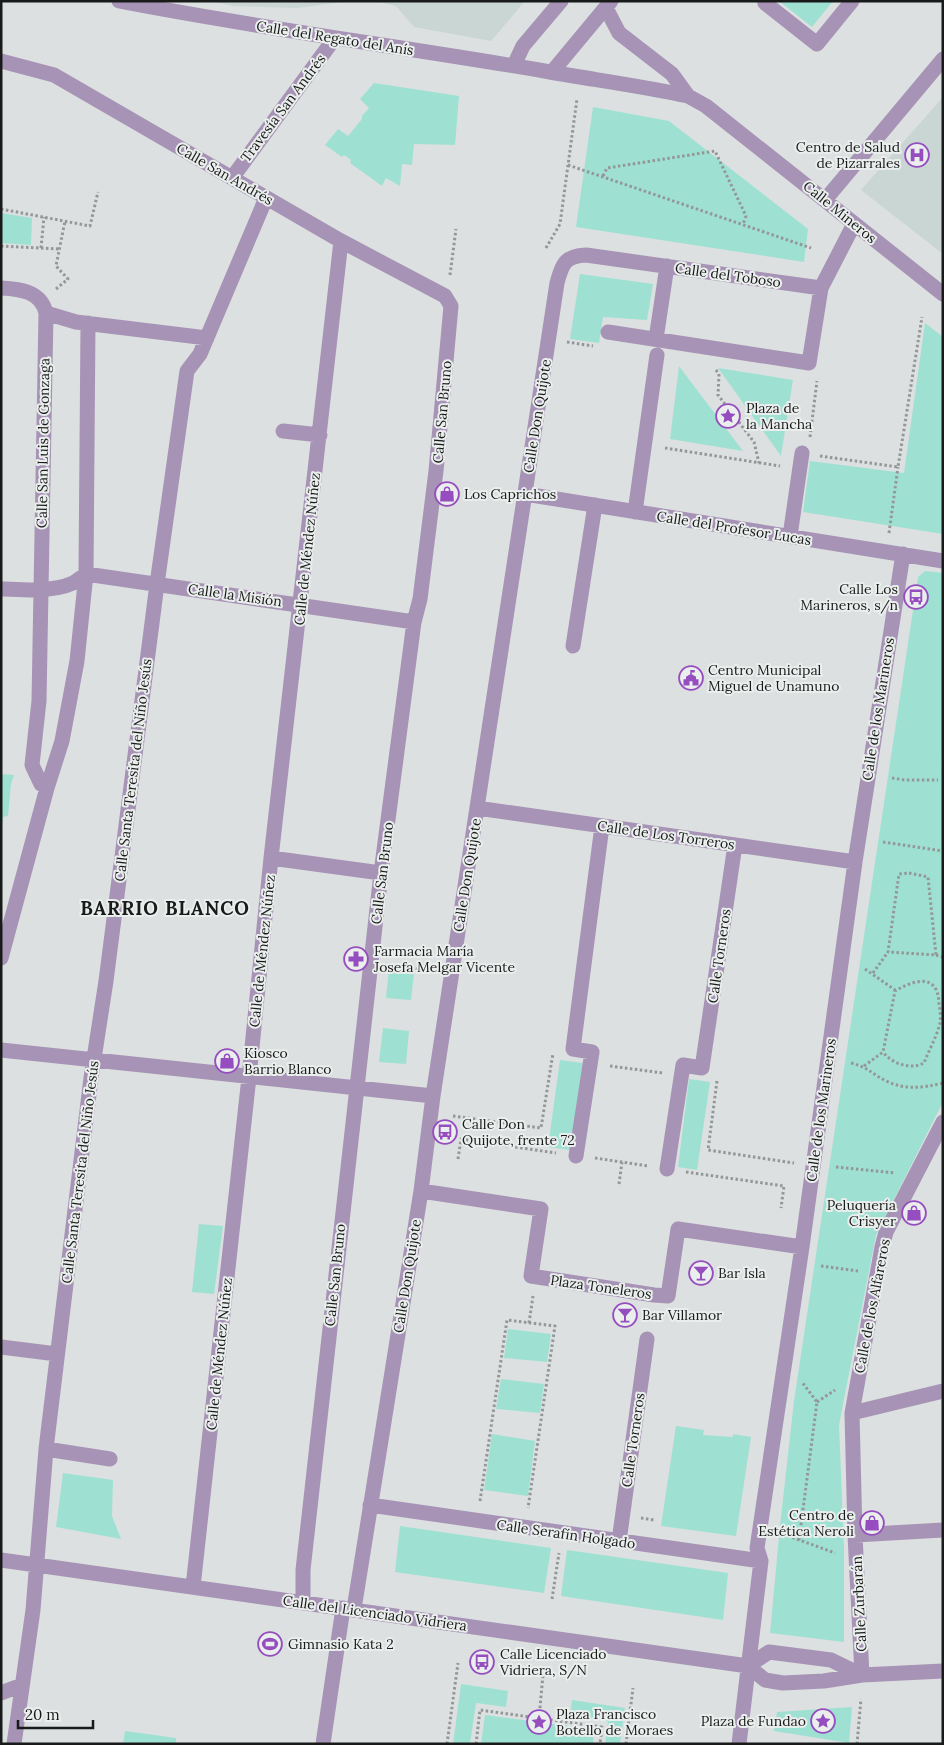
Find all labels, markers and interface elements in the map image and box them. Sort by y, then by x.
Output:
street label: Calle del Regato del Anís [255,17,415,59]
street label: Travesía San Andrés [236,50,330,166]
place label: Centro de Salud de Pizarrales [796,138,900,172]
street label: Calle San Andrés [173,139,277,209]
hospital icon: Centro de Salud de Pizarrales [904,142,930,168]
street label: Calle Mineros [800,177,880,247]
street label: Calle del Toboso [674,259,782,291]
street label: Calle Don Quijote [519,357,555,474]
street label: Calle San Luis de Gonzaga [33,358,53,528]
street label: Calle San Bruno [429,360,455,464]
place label: Plaza de la Mancha [746,399,812,433]
place icon: Plaza de la Mancha [715,403,741,429]
street label: Calle de Méndez Núñez [290,472,324,626]
shop icon: Los Caprichos [434,481,460,507]
place label: Los Caprichos [464,485,556,503]
street label: Calle del Profesor Lucas [655,507,813,549]
street label: Calle la Misión [187,580,284,611]
place label: Calle Los Marineros, s/n [800,580,898,614]
bus stop icon: Calle Los Marineros, s/n [903,584,929,610]
street label: Calle de los Marineros [858,636,898,782]
street label: Calle Santa Teresita del Niño Jesús [110,657,156,883]
place label: Centro Municipal Miguel de Unamuno [708,661,839,695]
public building icon: Centro Municipal Miguel de Unamuno [678,665,704,691]
street label: Calle Don Quijote [449,816,485,933]
street label: Calle de Los Torreros [596,816,736,854]
street label: Calle San Bruno [367,821,397,925]
street label: Calle de Méndez Núñez [245,874,279,1028]
district label: BARRIO BLANCO [80,896,250,920]
street label: Calle Torneros [703,908,735,1004]
place label: Farmacia María Josefa Melgar Vicente [373,942,516,976]
pharmacy icon: Farmacia María Josefa Melgar Vicente [343,946,369,972]
street label: Calle de los Marineros [802,1037,840,1183]
place label: Kiosco Barrio Blanco [244,1044,332,1078]
shop icon: Kiosco Barrio Blanco [214,1048,240,1074]
street label: Calle Santa Teresita del Niño Jesús [57,1059,103,1285]
place label: Calle Don Quijote, frente 72 [462,1115,575,1149]
bus stop icon: Calle Don Quijote, frente 72 [432,1119,458,1145]
place label: Peluquería Crisyer [827,1196,896,1230]
shop icon: Peluquería Crisyer [901,1200,927,1226]
street label: Calle Don Quijote [389,1217,425,1334]
street label: Calle San Bruno [321,1223,349,1327]
street label: Calle de los Alfareros [850,1237,894,1375]
bar icon: Bar Isla [688,1260,714,1286]
place label: Bar Isla [718,1264,766,1282]
street label: Plaza Toneleros [549,1271,653,1303]
street label: Calle de Méndez Núñez [202,1277,236,1431]
bar icon: Bar Villamor [612,1302,638,1328]
place label: Bar Villamor [642,1306,722,1324]
street label: Calle Torneros [617,1392,649,1488]
place label: Centro de Estética Neroli [758,1506,854,1540]
shop icon: Centro de Estética Neroli [859,1510,885,1536]
street label: Calle Serafín Holgado [495,1515,637,1553]
street label: Calle Zurbarán [847,1555,870,1652]
street label: Calle del Licenciado Vidriera [282,1591,468,1635]
sports icon: Gimnasio Kata 2 [257,1631,283,1657]
place label: Gimnasio Kata 2 [288,1635,394,1653]
place label: Calle Licenciado Vidriera, S/N [499,1645,607,1679]
bus stop icon: Calle Licenciado Vidriera, S/N [469,1649,495,1675]
scale bar [18,1698,92,1730]
text: 20 m [25,1705,60,1724]
place label: Plaza Francisco Botello de Moraes [556,1705,673,1739]
place icon: Plaza de Fundao [810,1708,836,1734]
place icon: Plaza Francisco Botello de Moraes [526,1709,552,1735]
place label: Plaza de Fundao [701,1712,806,1730]

